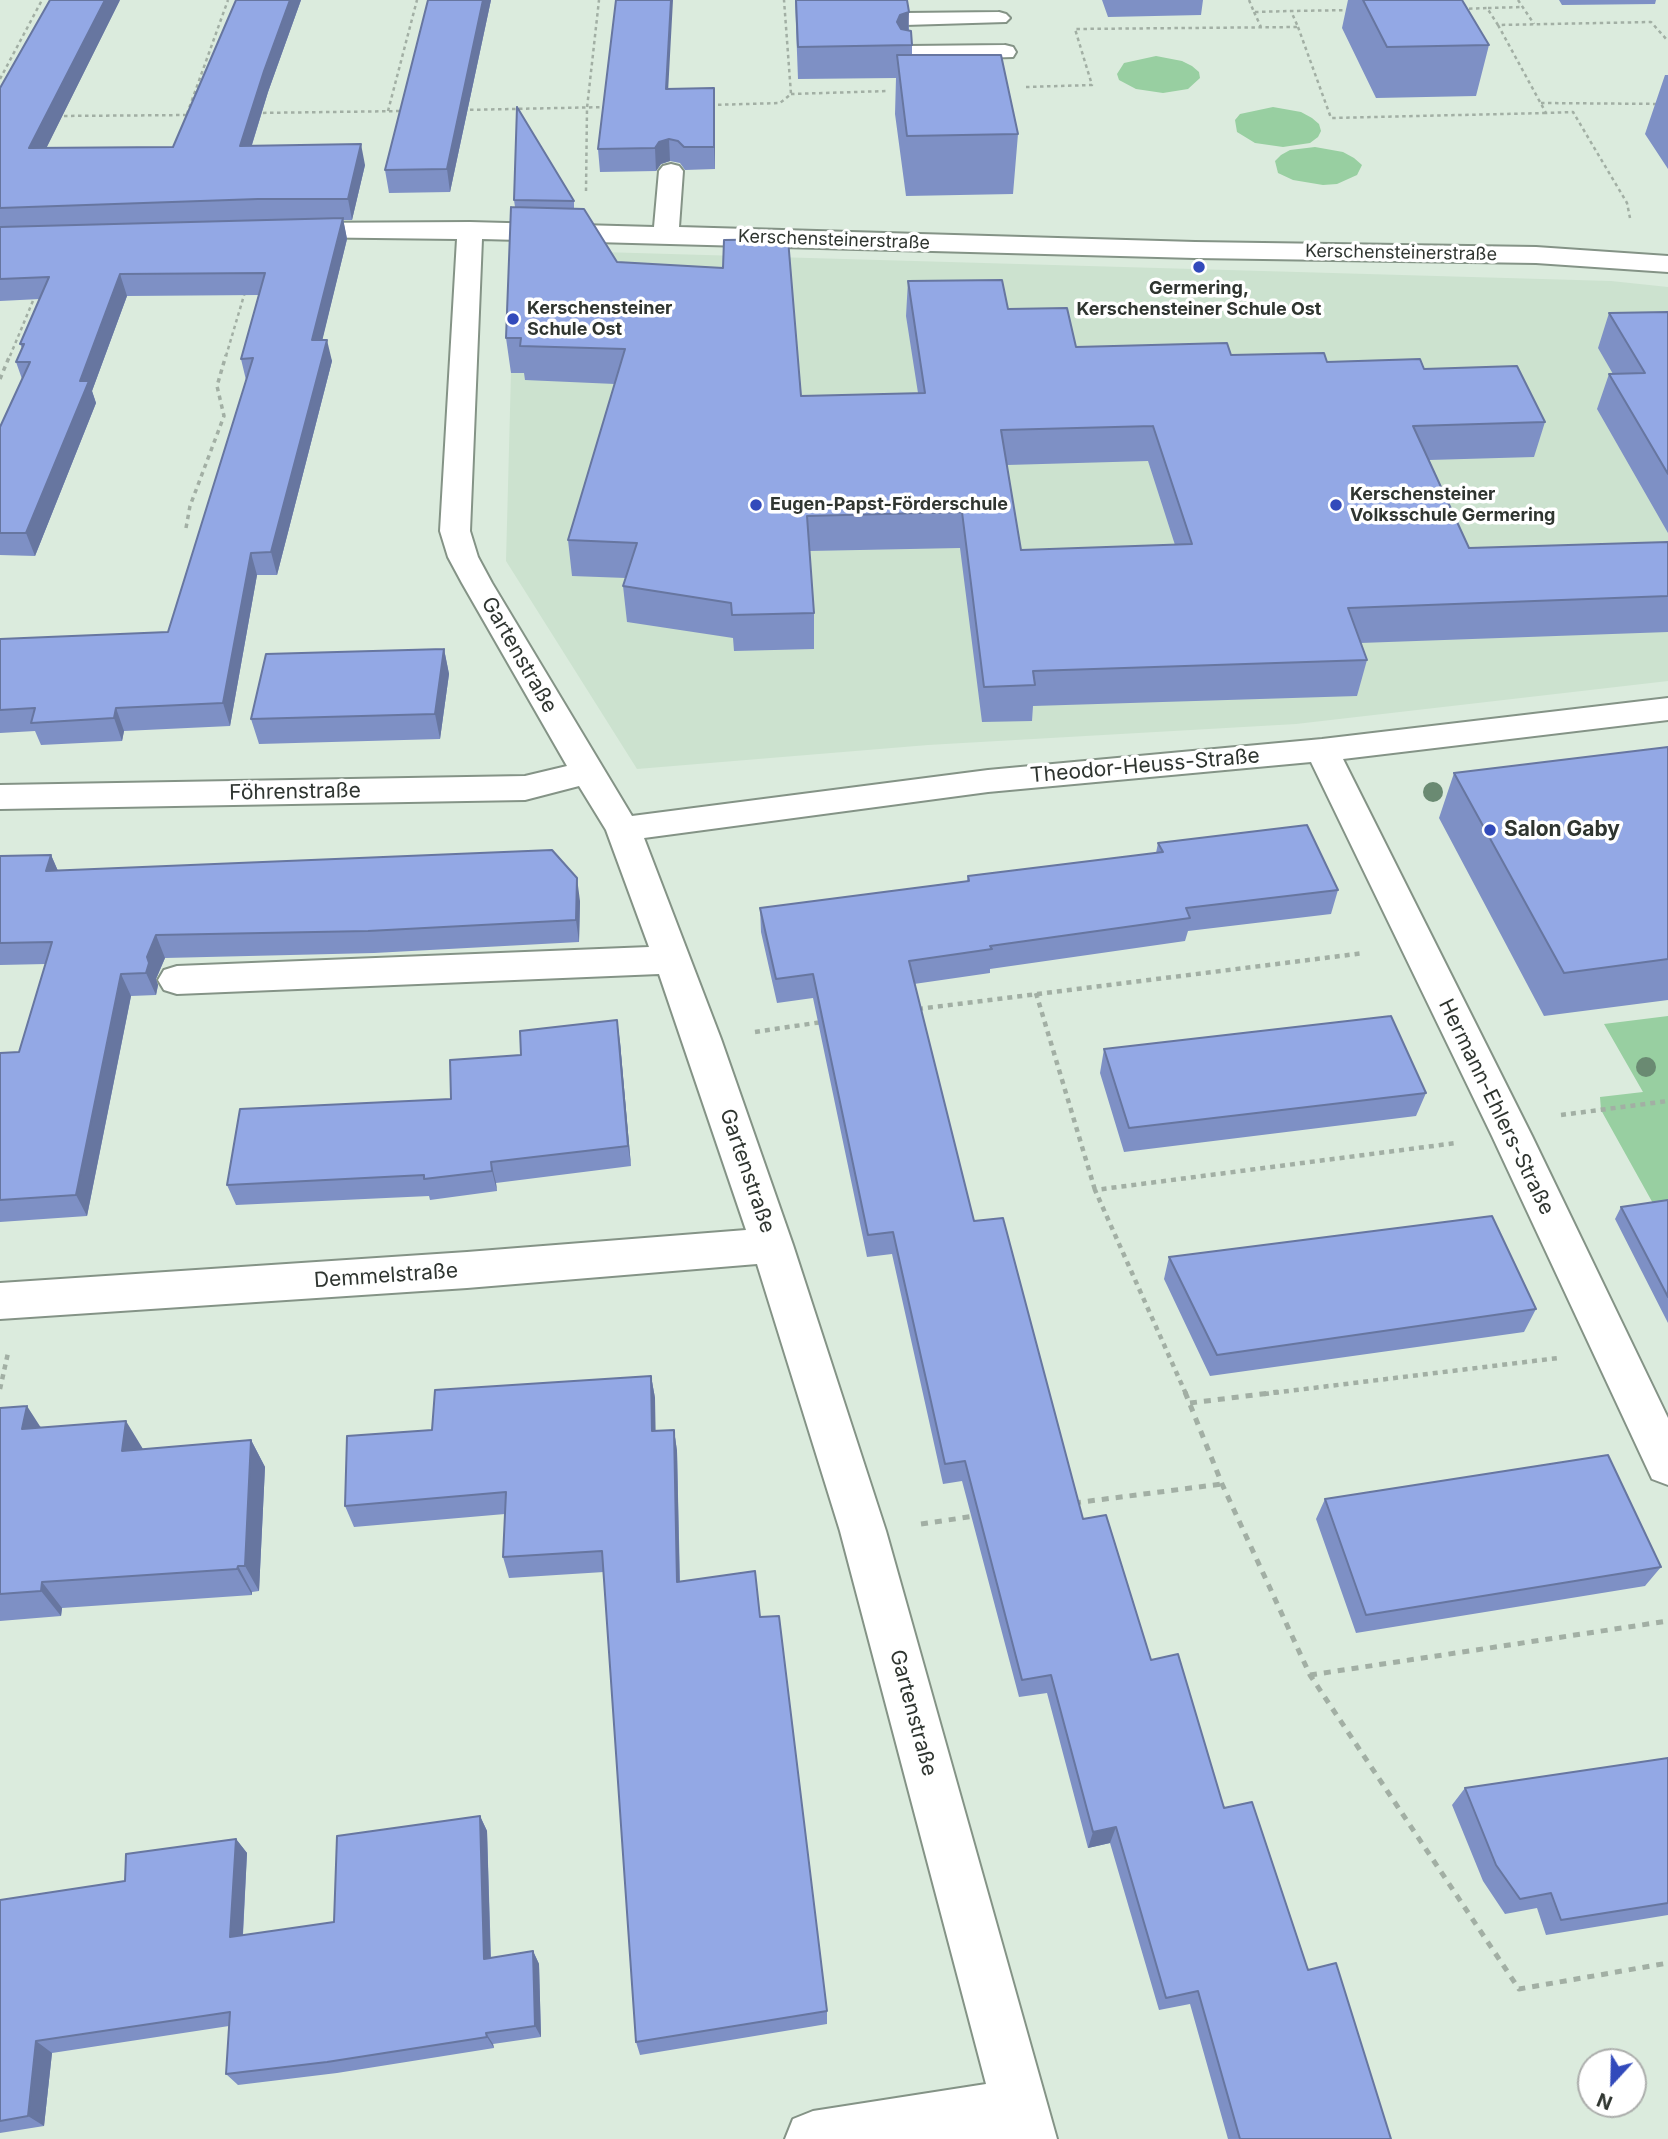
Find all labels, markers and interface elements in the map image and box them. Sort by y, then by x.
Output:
street label: Kerschensteinerstraße [738,226,930,254]
street label: Kerschensteinerstraße [1305,241,1497,265]
marker: Germering, Kerschensteiner Schule Ost [1191,259,1207,275]
place label: Germering, Kerschensteiner Schule Ost [1077,278,1321,320]
place label: Kerschensteiner Schule Ost [527,298,672,340]
marker: Kerschensteiner Schule Ost [505,311,521,327]
place label: Kerschensteiner Volksschule Germering [1350,484,1555,526]
place label: Eugen-Papst-Förderschule [770,494,1008,516]
marker: Eugen-Papst-Förderschule [748,497,764,513]
marker: Kerschensteiner Volksschule Germering [1328,497,1344,513]
street label: Gartenstraße [476,592,562,718]
street label: Theodor-Heuss-Straße [1029,743,1261,789]
street label: Föhrenstraße [229,778,361,806]
place label: Salon Gaby [1504,817,1620,843]
marker: Salon Gaby [1482,822,1498,838]
street label: Hermann-Ehlers-Straße [1433,995,1559,1219]
street label: Gartenstraße [714,1106,780,1236]
street label: Demmelstraße [313,1258,459,1294]
street label: Gartenstraße [884,1647,942,1779]
north arrow [1577,2048,1647,2118]
text: N [1594,2088,1616,2114]

